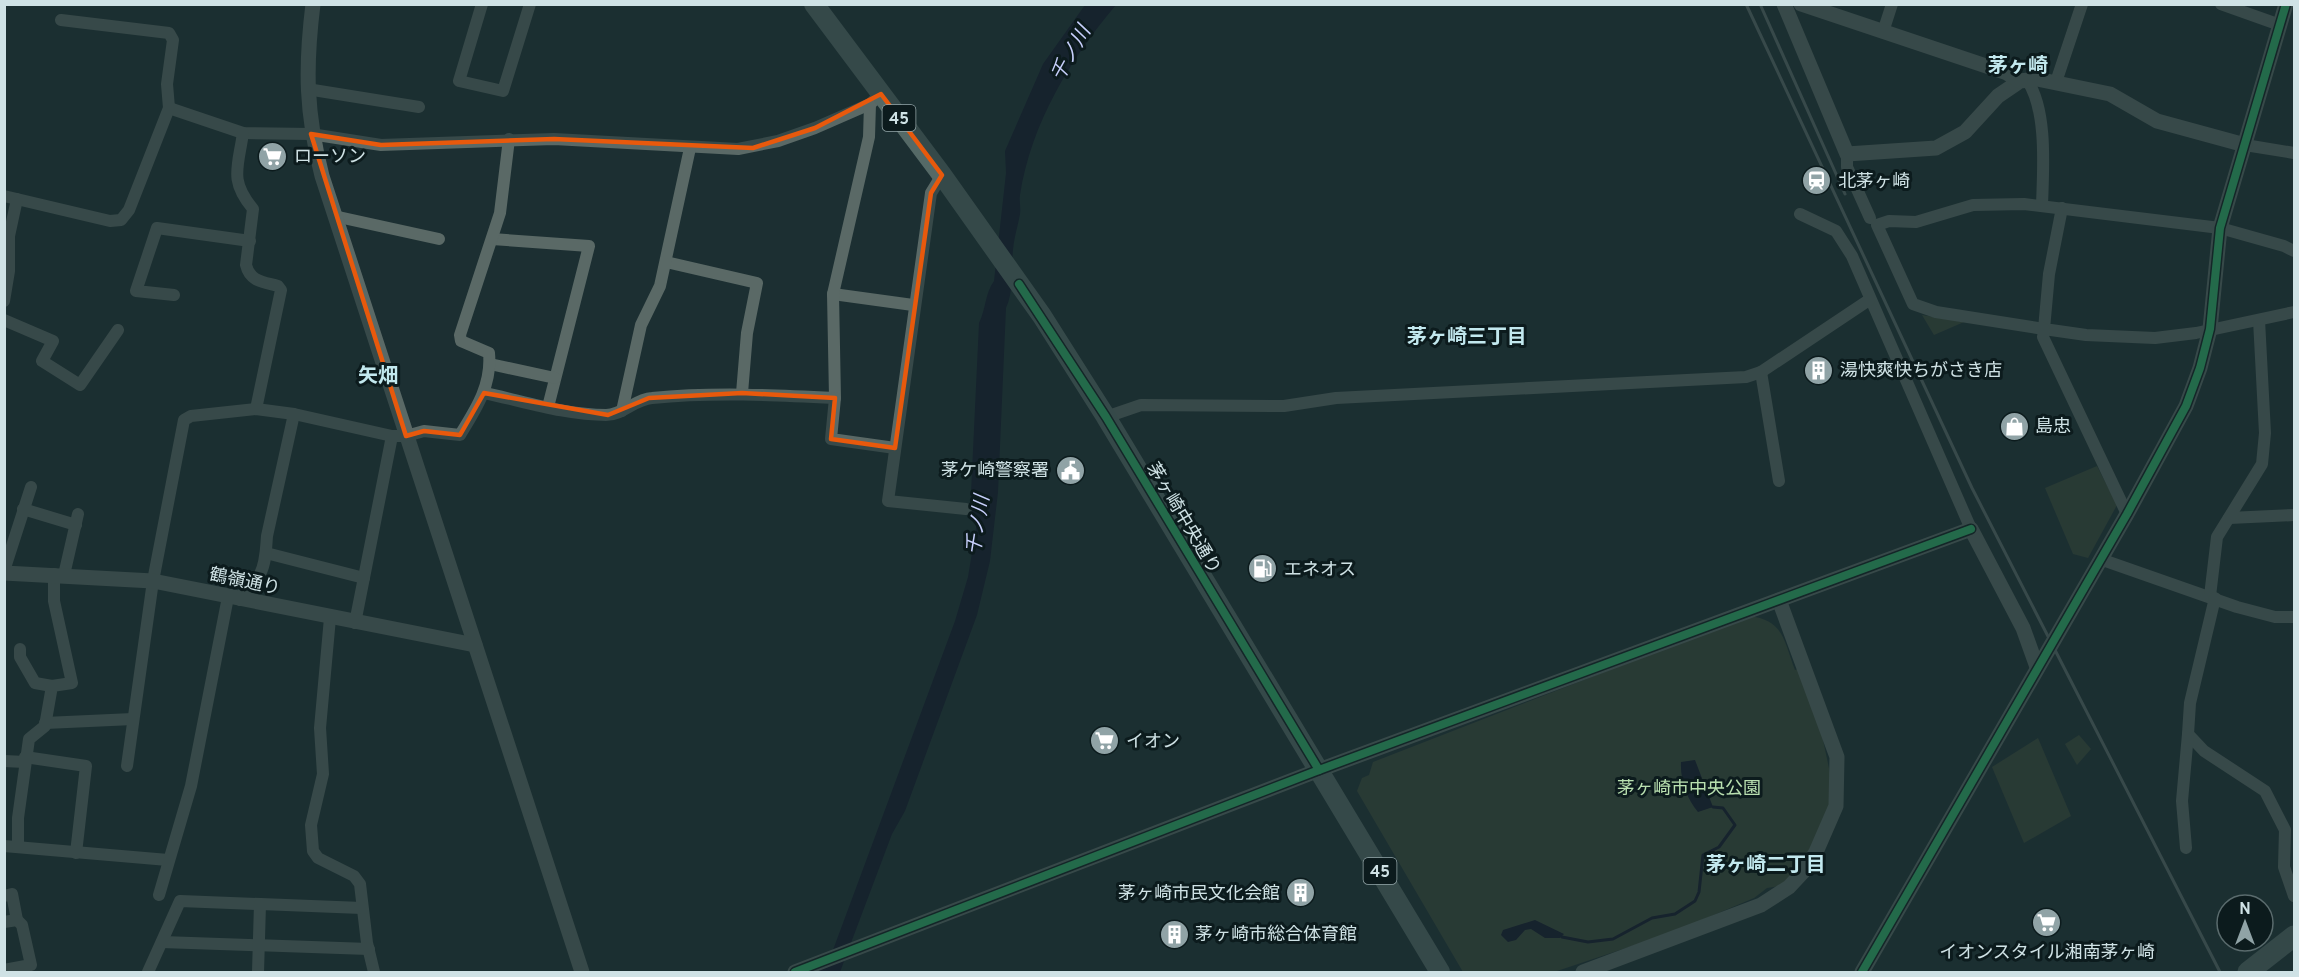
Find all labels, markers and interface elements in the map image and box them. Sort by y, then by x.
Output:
water label: 千ノ川 [1046,20,1099,87]
district label: 茅ヶ崎 [1988,54,2048,80]
road number: 45 [882,105,916,131]
supermarket icon: ローソン [257,140,289,172]
place label: ローソン [294,146,366,169]
station icon: 北茅ヶ崎 [1801,165,1833,197]
place label: 北茅ヶ崎 [1838,171,1910,194]
district label: 茅ヶ崎三丁目 [1407,325,1527,351]
building icon: 湯快爽快ちがさき店 [1803,354,1835,386]
place label: 湯快爽快ちがさき店 [1840,360,2002,383]
district label: 矢畑 [358,364,398,390]
shop icon: 島忠 [1998,410,2030,442]
place label: 島忠 [2035,416,2071,439]
public building icon: 茅ケ崎警察署 [1054,454,1086,486]
street label: 茅ヶ崎中央通り [1140,459,1225,579]
place label: 茅ケ崎警察署 [941,460,1049,483]
water label: 千ノ川 [961,492,997,557]
fuel station icon: エネオス [1247,553,1279,585]
place label: エネオス [1284,559,1356,582]
street label: 鶴嶺通り [207,564,282,601]
supermarket icon: イオン [1089,725,1121,757]
place label: イオン [1126,731,1180,754]
park label: 茅ヶ崎市中央公園 [1617,778,1761,801]
district label: 茅ヶ崎二丁目 [1706,853,1826,879]
road number: 45 [1364,858,1396,884]
building icon: 茅ヶ崎市民文化会館 [1285,877,1317,909]
place label: 茅ヶ崎市民文化会館 [1118,883,1280,906]
north arrow [2215,893,2275,953]
text: N [2239,900,2251,920]
supermarket icon: イオンスタイル湘南茅ヶ崎 [2031,907,2063,939]
building icon: 茅ヶ崎市総合体育館 [1158,918,1190,950]
place label: 茅ヶ崎市総合体育館 [1195,924,1357,947]
place label: イオンスタイル湘南茅ヶ崎 [1939,942,2155,965]

